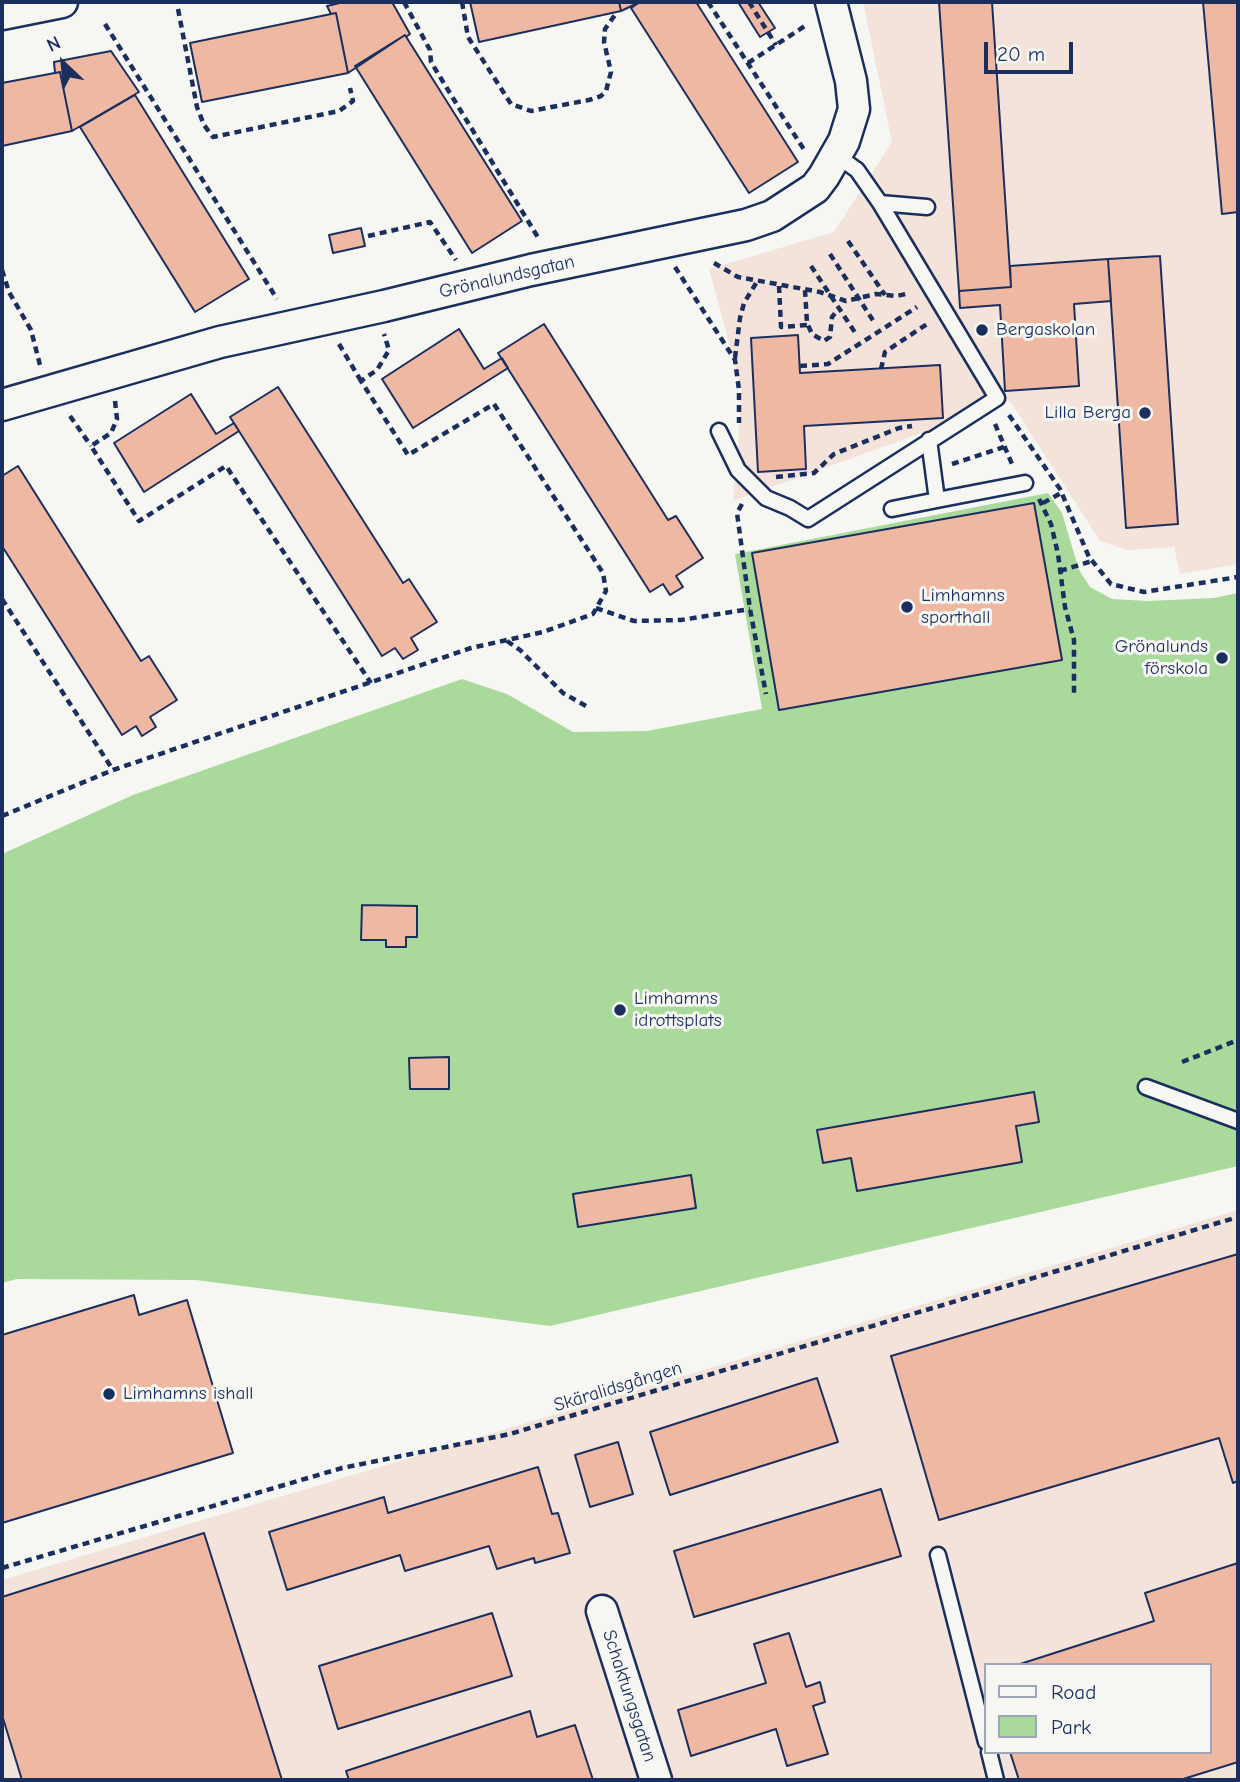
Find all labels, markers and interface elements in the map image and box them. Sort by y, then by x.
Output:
north arrow [28,28,98,98]
scale bar [988,28,1077,72]
text: N [43,32,64,57]
text: 20 m [997,42,1045,66]
street label: Grönalundsgatan [437,250,577,304]
place label: Bergaskolan [996,319,1095,341]
marker: Bergaskolan [974,322,990,338]
place label: Lilla Berga [1045,402,1131,424]
marker: Lilla Berga [1137,405,1153,421]
place label: Limhamns sporthall [921,585,1005,629]
marker: Limhamns sporthall [899,599,915,615]
place label: Grönalunds förskola [1115,636,1208,680]
marker: Grönalunds förskola [1214,650,1230,666]
place label: Limhamns idrottsplats [634,988,722,1032]
marker: Limhamns idrottsplats [612,1002,628,1018]
street label: Skäralidsgången [551,1357,685,1417]
place label: Limhamns ishall [123,1383,254,1405]
marker: Limhamns ishall [101,1386,117,1402]
street label: Schaktungsgatan [597,1627,661,1765]
legend [984,1663,1212,1754]
text: Road [1051,1680,1096,1704]
text: Park [1051,1715,1091,1739]

